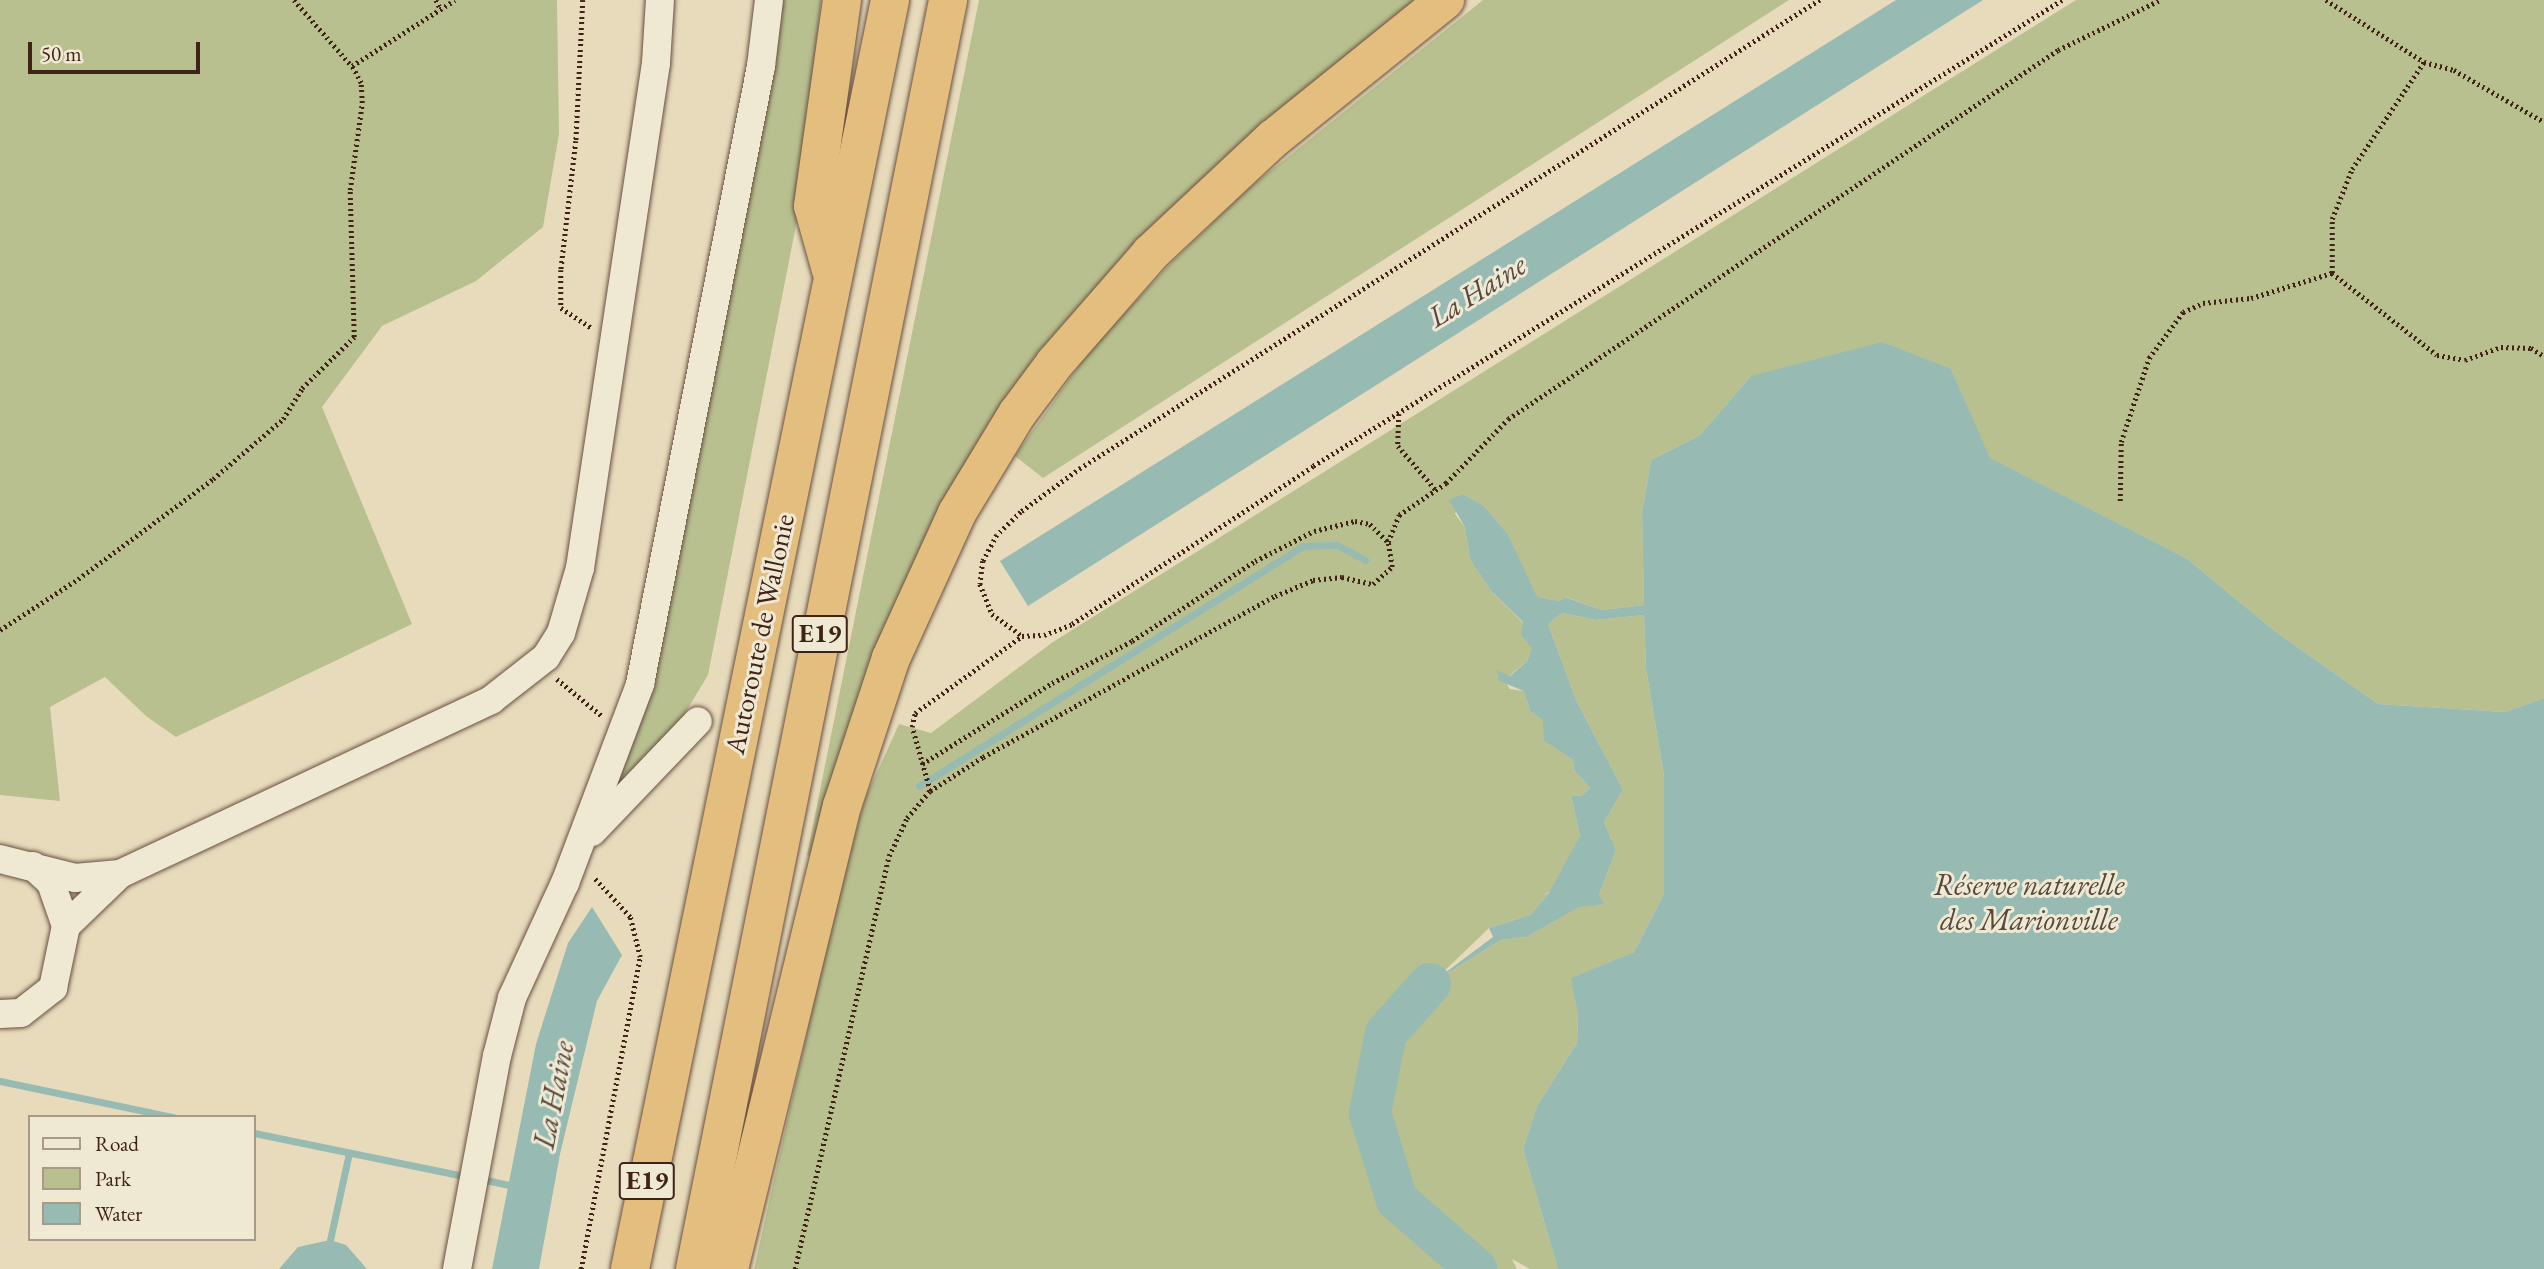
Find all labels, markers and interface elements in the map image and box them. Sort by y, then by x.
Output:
scale bar [32,28,203,72]
text: 50 m [41,40,82,67]
water label: La Haine [1421,247,1533,335]
street label: Autoroute de Wallonie [717,511,801,757]
road number: E19 [790,612,850,656]
water label: Réserve naturelle des Marionville [1933,867,2125,937]
water label: La Haine [526,1038,582,1152]
legend [28,1115,256,1241]
text: Road [95,1130,139,1157]
road number: E19 [617,1158,677,1204]
text: Park [95,1165,131,1192]
text: Water [95,1200,142,1227]

